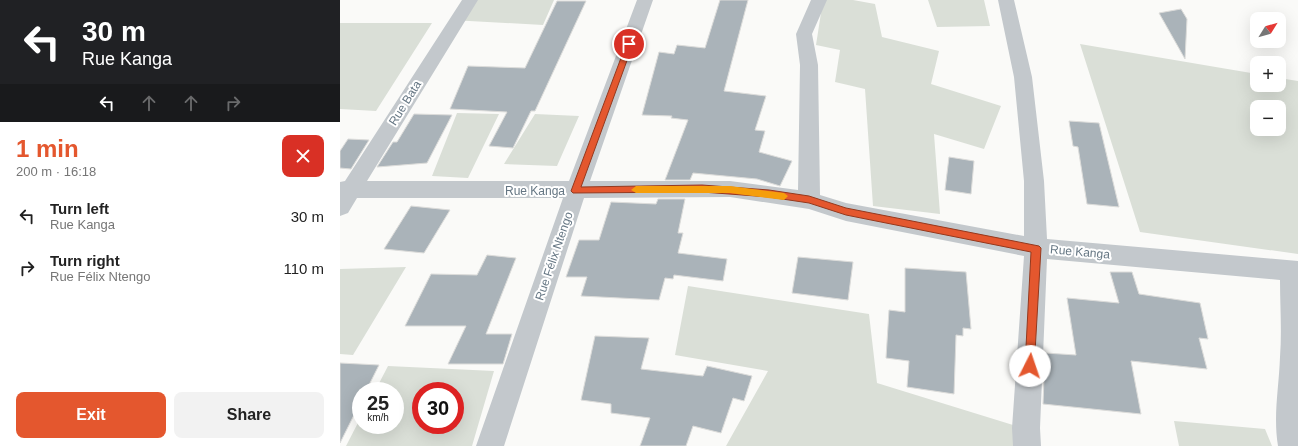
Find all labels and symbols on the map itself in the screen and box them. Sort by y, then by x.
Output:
north arrow [1250,12,1286,48]
pin [612,27,646,61]
street label: Rue Bata [386,78,424,128]
street label: Rue Kanga [505,184,565,198]
street label: Rue Félix Ntengo [532,210,576,302]
street label: Rue Kanga [1049,242,1111,262]
position arrow [1009,345,1051,387]
speed limit sign: 30 [412,382,464,434]

